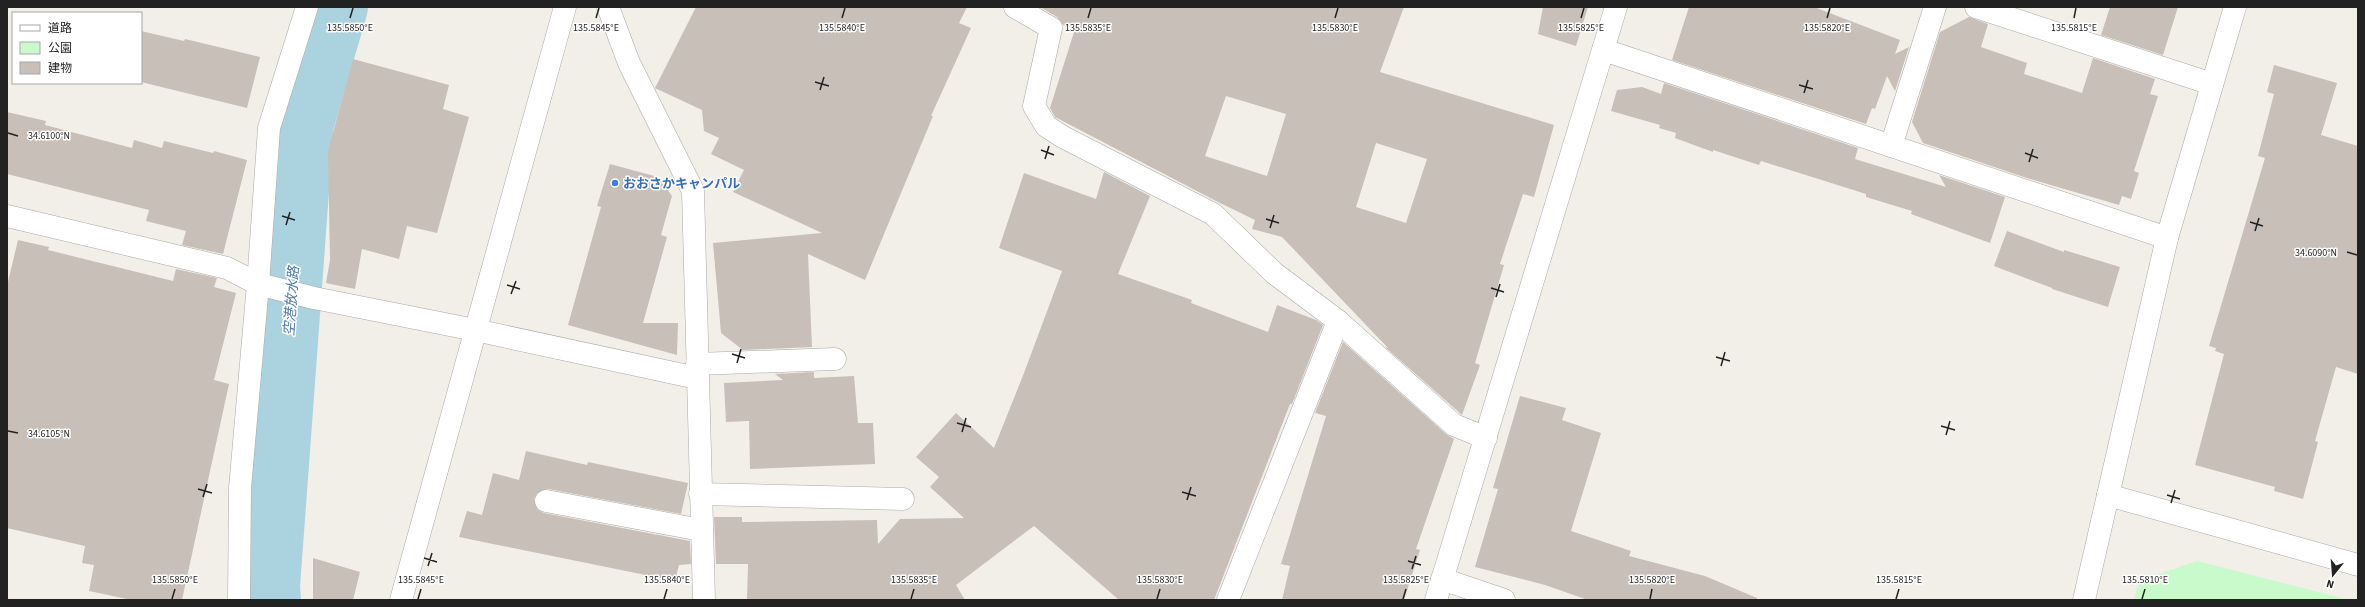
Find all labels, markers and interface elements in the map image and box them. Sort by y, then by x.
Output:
legend [12,12,142,84]
text: 道路 [48,20,72,37]
text: 135.5850°E [327,21,373,35]
text: 135.5845°E [573,21,619,35]
text: 135.5840°E [819,21,865,35]
text: 135.5835°E [1065,21,1111,35]
text: 135.5830°E [1312,21,1358,35]
text: 135.5825°E [1558,21,1604,35]
text: 135.5820°E [1804,21,1850,35]
text: 135.5815°E [2051,21,2097,35]
text: 公園 [48,40,72,57]
text: 建物 [48,60,72,77]
text: 34.6100°N [28,129,70,143]
place label: おおさかキャンパル [623,175,740,193]
marker: おおさかキャンパル [610,178,620,188]
text: 34.6090°N [2295,246,2337,260]
water label: 空港放水路 [280,264,304,337]
text: 34.6105°N [28,427,70,441]
north arrow [2313,555,2353,595]
text: 135.5850°E [152,573,198,587]
text: 135.5845°E [398,573,444,587]
text: 135.5840°E [644,573,690,587]
text: 135.5835°E [891,573,937,587]
text: 135.5830°E [1137,573,1183,587]
text: 135.5825°E [1383,573,1429,587]
text: 135.5820°E [1629,573,1675,587]
text: 135.5815°E [1876,573,1922,587]
text: 135.5810°E [2122,573,2168,587]
text: N [2325,576,2336,592]

